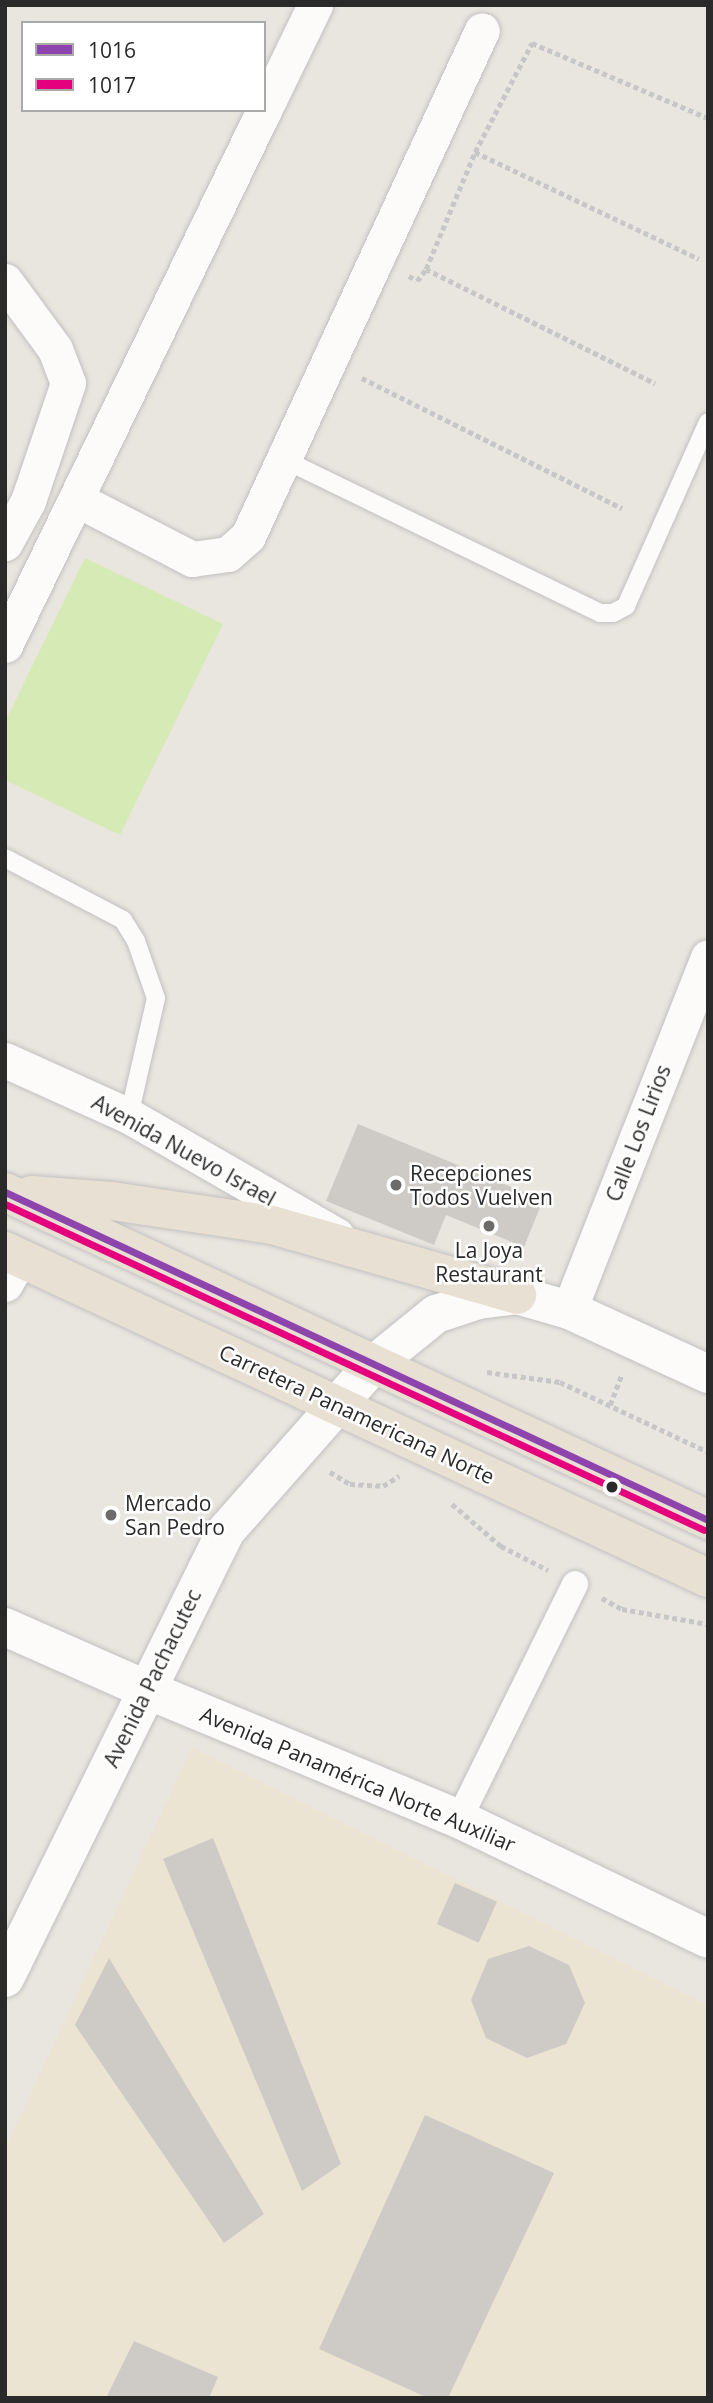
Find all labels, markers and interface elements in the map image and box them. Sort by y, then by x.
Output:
legend [21,21,266,112]
text: 1016 [88,36,136,64]
text: 1017 [88,71,136,99]
street label: Calle Los Lirios [600,1061,676,1205]
street label: Avenida Nuevo Israel [88,1089,280,1211]
place label: Recepciones Todos Vuelven [410,1160,553,1210]
marker: Recepciones Todos Vuelven [388,1177,404,1193]
marker: La Joya Restaurant [481,1218,497,1234]
place label: La Joya Restaurant [435,1237,543,1287]
street label: Carretera Panamericana Norte [215,1339,499,1489]
unlabelled marker [605,1480,619,1494]
place label: Mercado San Pedro [125,1490,225,1540]
marker: Mercado San Pedro [103,1507,119,1523]
street label: Avenida Pachacutec [98,1585,206,1771]
street label: Avenida Panamérica Norte Auxiliar [197,1701,519,1857]

